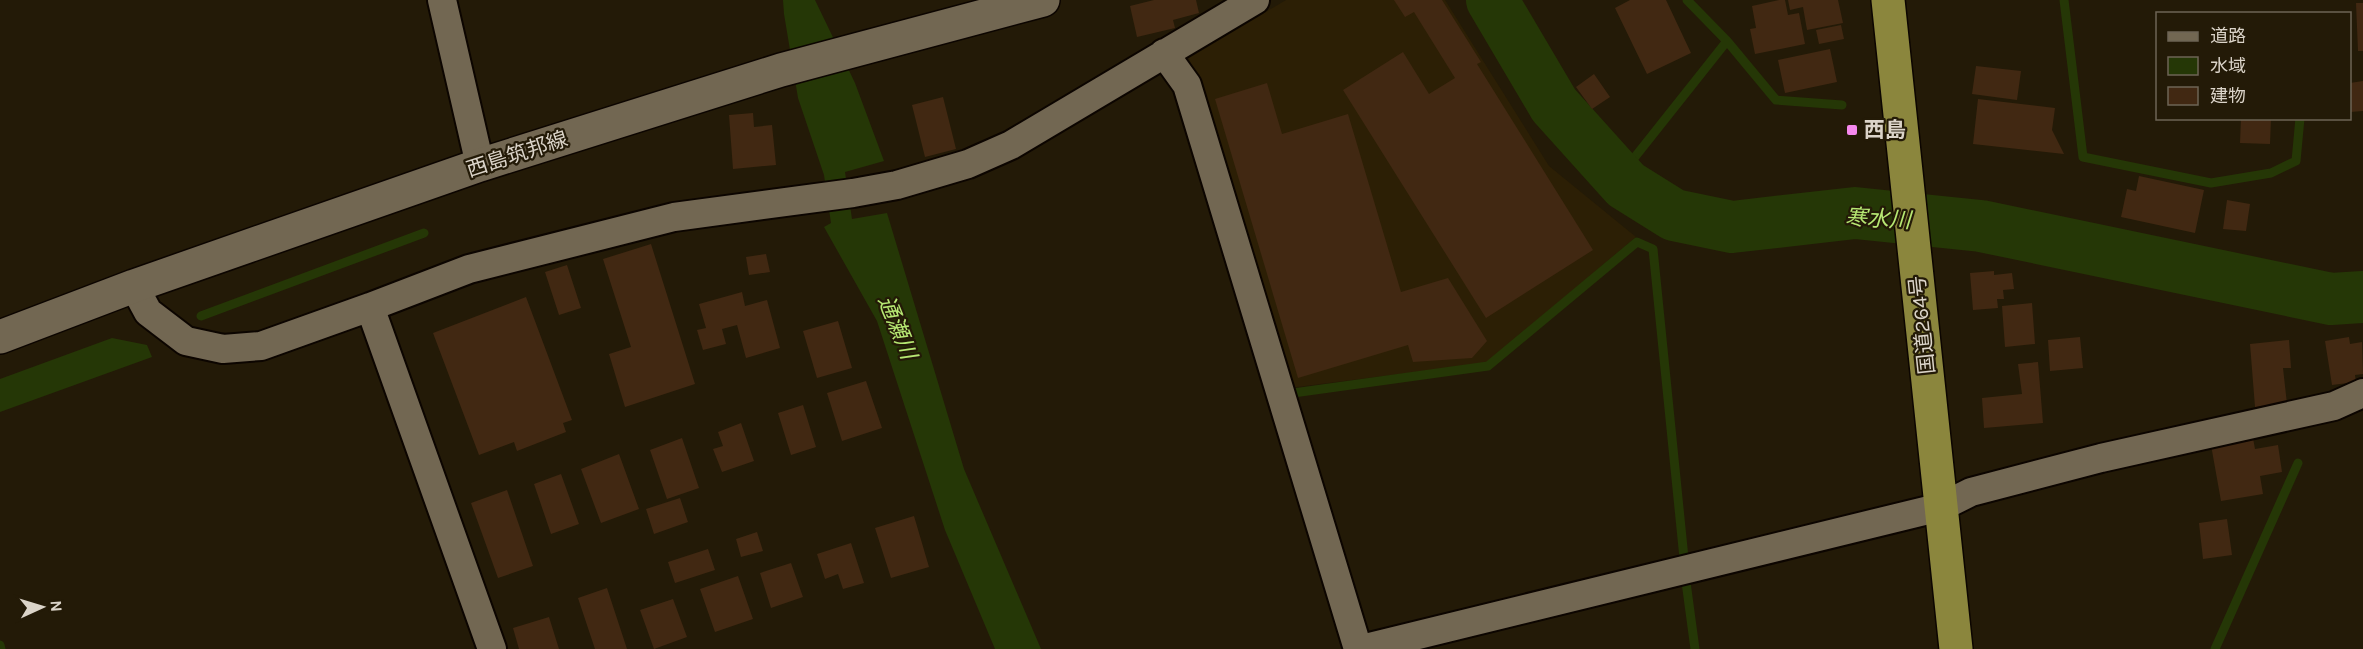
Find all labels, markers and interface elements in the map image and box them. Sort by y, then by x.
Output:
legend [2156,12,2351,120]
text: 道路 [2210,25,2246,47]
text: 水域 [2210,55,2246,77]
text: 建物 [2210,85,2246,107]
place label: 西島 [1864,118,1906,142]
marker: 西島 [1845,123,1859,137]
street label: 西島筑邦線 [463,126,571,182]
water label: 寒水川 [1844,204,1914,234]
street label: 国道264号 [1905,275,1939,375]
water label: 通瀬川 [873,292,922,365]
north arrow [12,577,72,637]
text: N [47,600,66,612]

